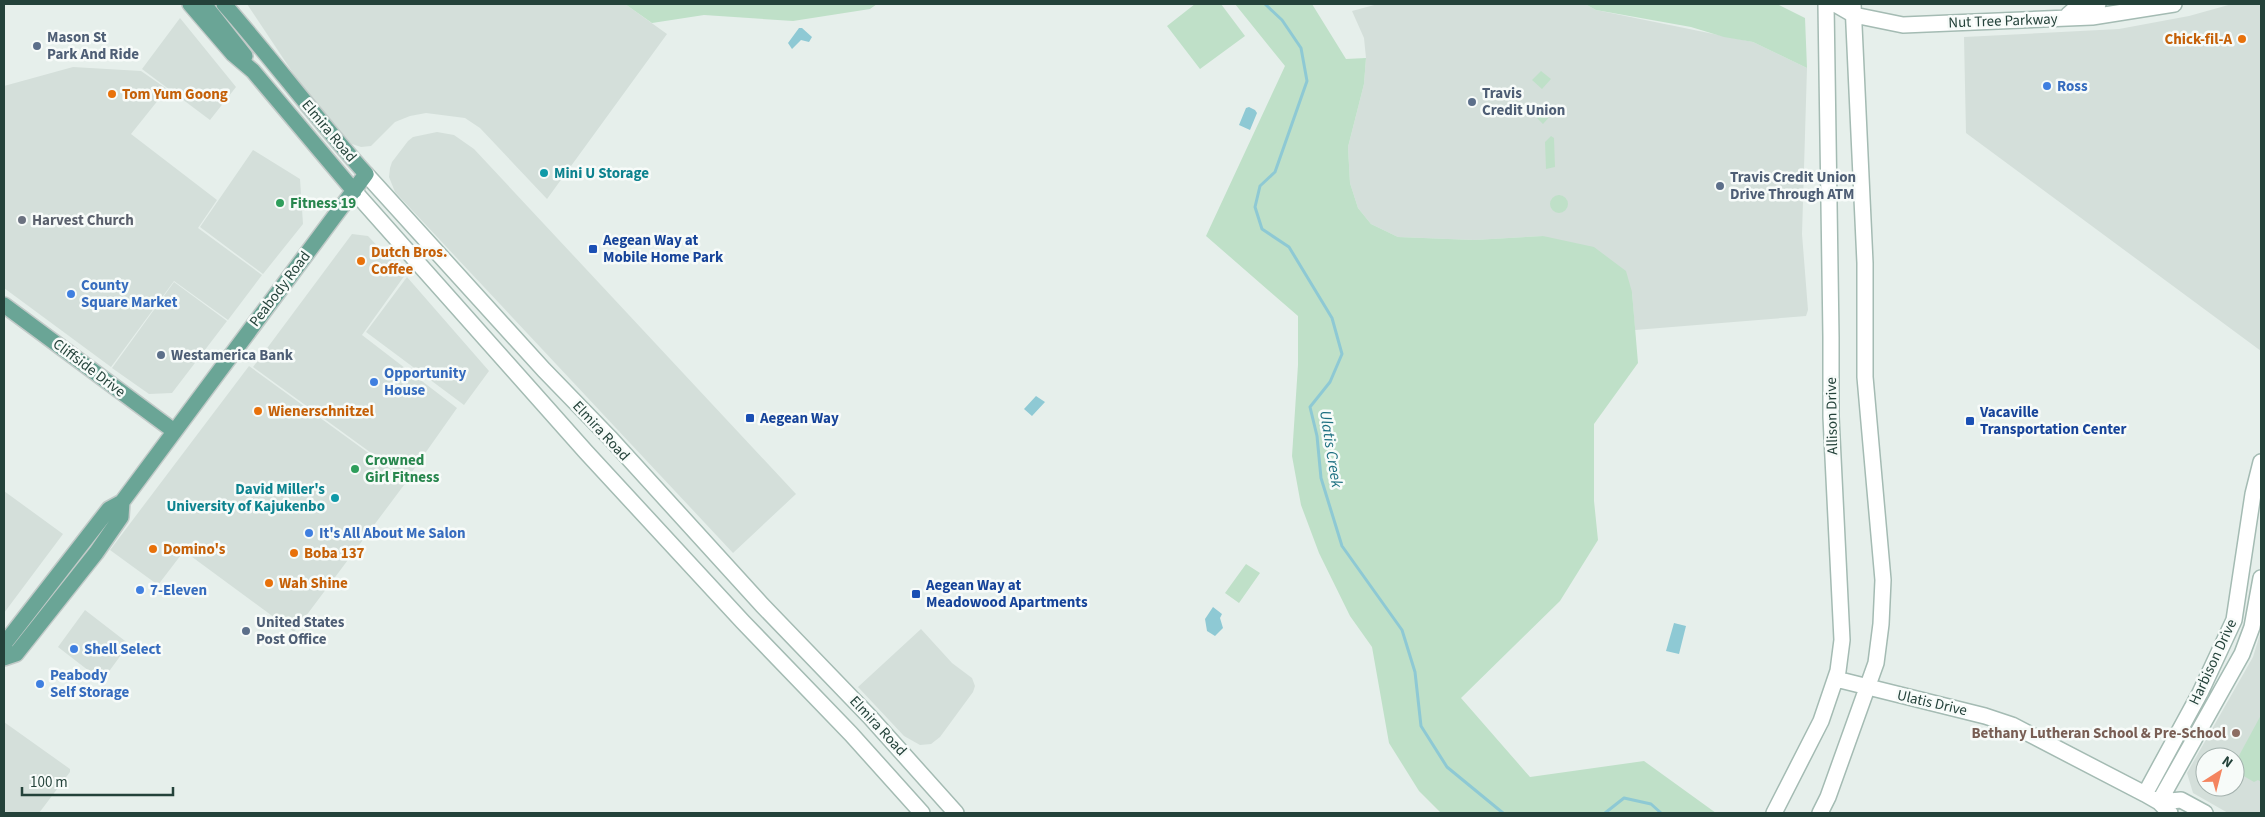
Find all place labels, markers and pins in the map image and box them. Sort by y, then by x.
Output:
place label: Mason St Park And Ride [47,27,139,65]
place label: Chick-fil-A [2164,29,2232,50]
marker: Chick-fil-A [2236,33,2248,45]
marker: Mason St Park And Ride [31,40,43,52]
place label: Ross [2057,76,2088,97]
marker: Ross [2041,80,2053,92]
place label: Travis Credit Union [1482,83,1565,121]
place label: Tom Yum Goong [122,84,228,105]
marker: Tom Yum Goong [106,88,118,100]
marker: Travis Credit Union [1466,96,1478,108]
place label: Mini U Storage [554,163,649,184]
marker: Mini U Storage [538,167,550,179]
place label: Travis Credit Union Drive Through ATM [1730,167,1856,205]
marker: Travis Credit Union Drive Through ATM [1714,180,1726,192]
place label: Fitness 19 [290,193,356,214]
marker: Fitness 19 [274,197,286,209]
place label: Harvest Church [32,210,134,231]
marker: Harvest Church [16,214,28,226]
place label: Aegean Way at Mobile Home Park [602,230,724,268]
place label: Dutch Bros. Coffee [371,242,447,280]
marker: Aegean Way at Mobile Home Park [587,243,599,255]
marker: Dutch Bros. Coffee [355,255,367,267]
place label: County Square Market [81,275,178,313]
marker: County Square Market [65,288,77,300]
place label: Westamerica Bank [171,345,294,366]
marker: Westamerica Bank [155,349,167,361]
place label: Opportunity House [384,363,466,401]
marker: Opportunity House [368,376,380,388]
place label: Wienerschnitzel [268,401,375,422]
place label: Vacaville Transportation Center [1979,402,2126,440]
marker: Wienerschnitzel [252,405,264,417]
place label: Aegean Way [759,408,839,429]
marker: Aegean Way [744,412,756,424]
marker: Vacaville Transportation Center [1964,415,1976,427]
place label: Crowned Girl Fitness [365,450,440,488]
marker: Crowned Girl Fitness [349,463,361,475]
place label: David Miller's University of Kajukenbo [166,479,325,517]
marker: David Miller's University of Kajukenbo [329,492,341,504]
place label: It's All About Me Salon [319,523,466,544]
marker: It's All About Me Salon [303,527,315,539]
place label: Domino's [163,539,226,560]
marker: Domino's [147,543,159,555]
place label: Boba 137 [304,543,365,564]
marker: Boba 137 [288,547,300,559]
place label: Wah Shine [279,573,348,594]
place label: Aegean Way at Meadowood Apartments [925,575,1088,613]
marker: Wah Shine [263,577,275,589]
place label: 7-Eleven [150,580,207,601]
marker: 7-Eleven [134,584,146,596]
marker: Aegean Way at Meadowood Apartments [910,588,922,600]
place label: United States Post Office [256,612,345,650]
marker: United States Post Office [240,625,252,637]
place label: Shell Select [84,639,161,660]
marker: Shell Select [68,643,80,655]
place label: Peabody Self Storage [50,665,129,703]
marker: Peabody Self Storage [34,678,46,690]
place label: Bethany Lutheran School & Pre-School [1971,723,2227,744]
marker: Bethany Lutheran School & Pre-School [2230,727,2242,739]

